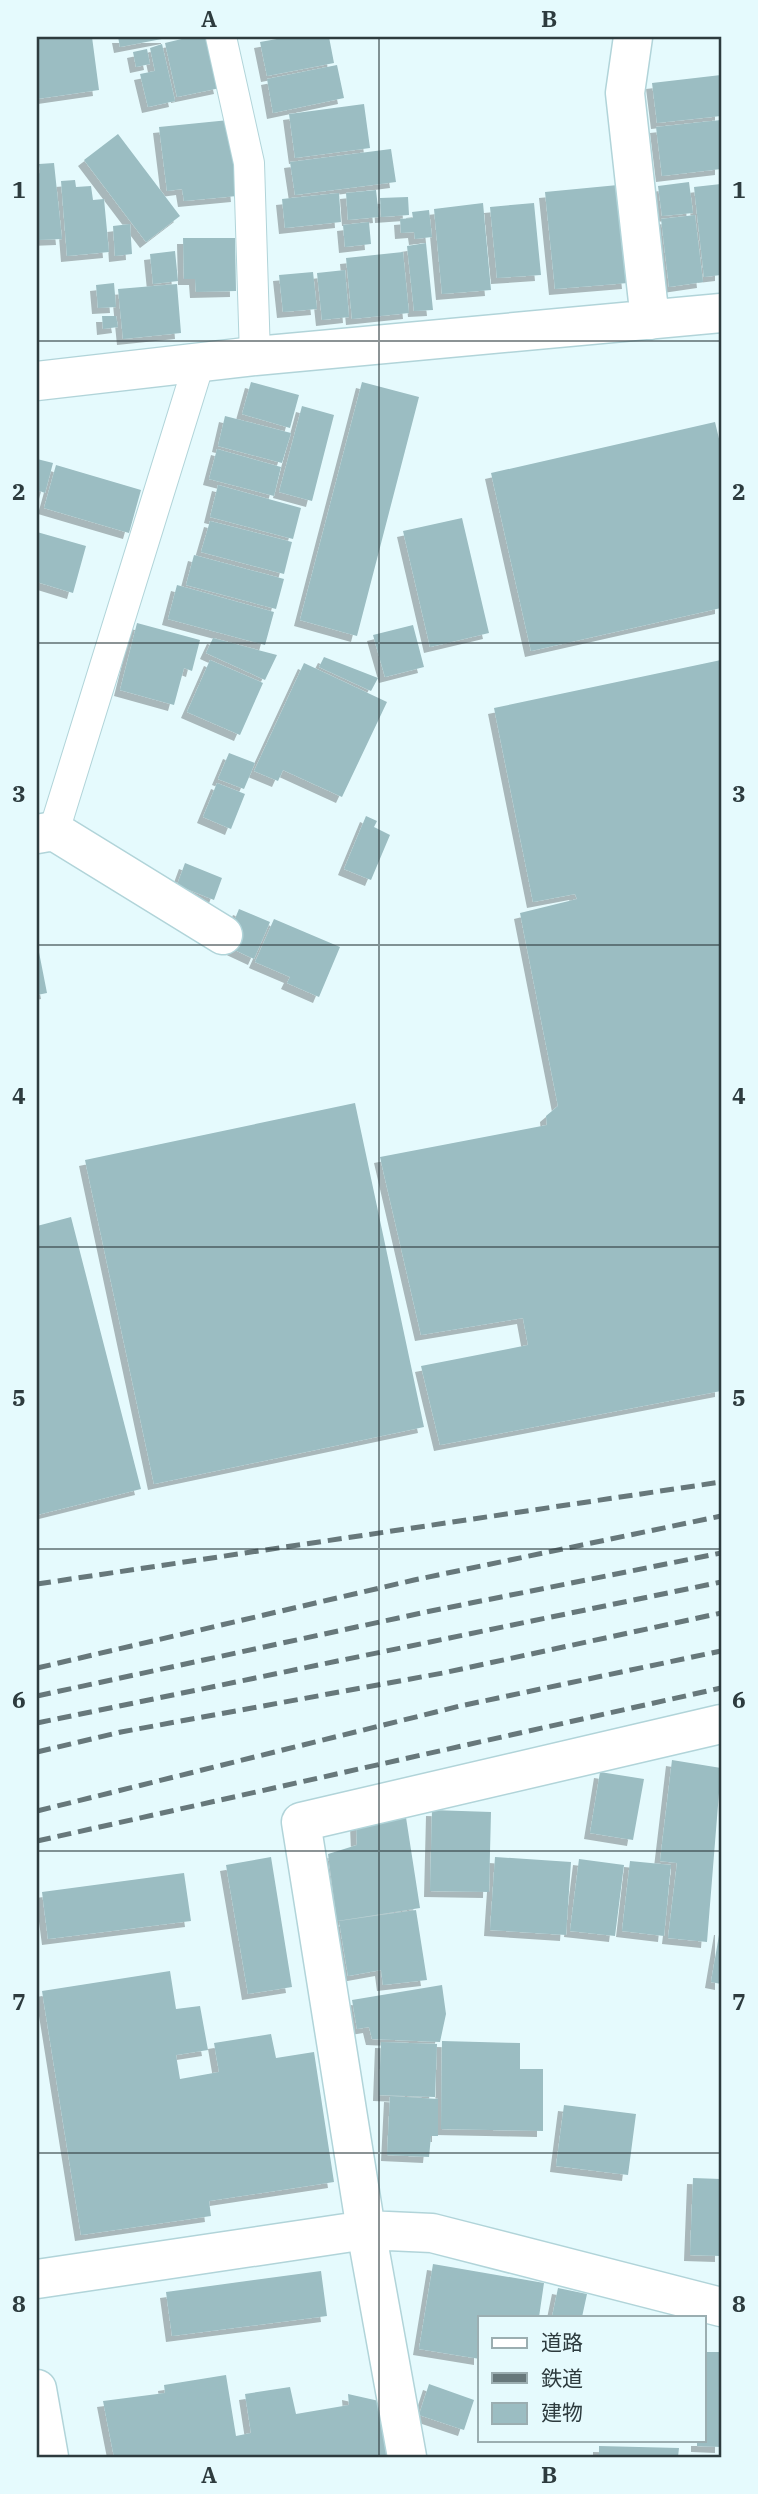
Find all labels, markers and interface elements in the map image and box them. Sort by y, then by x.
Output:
text: A [201,3,217,33]
text: B [541,3,557,33]
text: 1 [12,174,26,204]
text: 1 [732,174,746,204]
text: 2 [12,476,26,506]
text: 2 [732,476,746,506]
text: 3 [12,778,26,808]
text: 3 [732,778,746,808]
text: 4 [12,1080,26,1110]
text: 4 [732,1080,746,1110]
text: 5 [12,1382,26,1412]
text: 5 [732,1382,746,1412]
text: 6 [12,1684,26,1714]
text: 6 [732,1684,746,1714]
text: 7 [12,1986,26,2016]
text: 7 [732,1986,746,2016]
text: 8 [12,2288,26,2318]
text: 8 [732,2288,746,2318]
legend [478,2316,706,2442]
text: 道路 [541,2328,583,2356]
text: 鉄道 [541,2364,583,2392]
text: 建物 [541,2398,583,2426]
text: A [201,2459,217,2489]
text: B [541,2459,557,2489]

